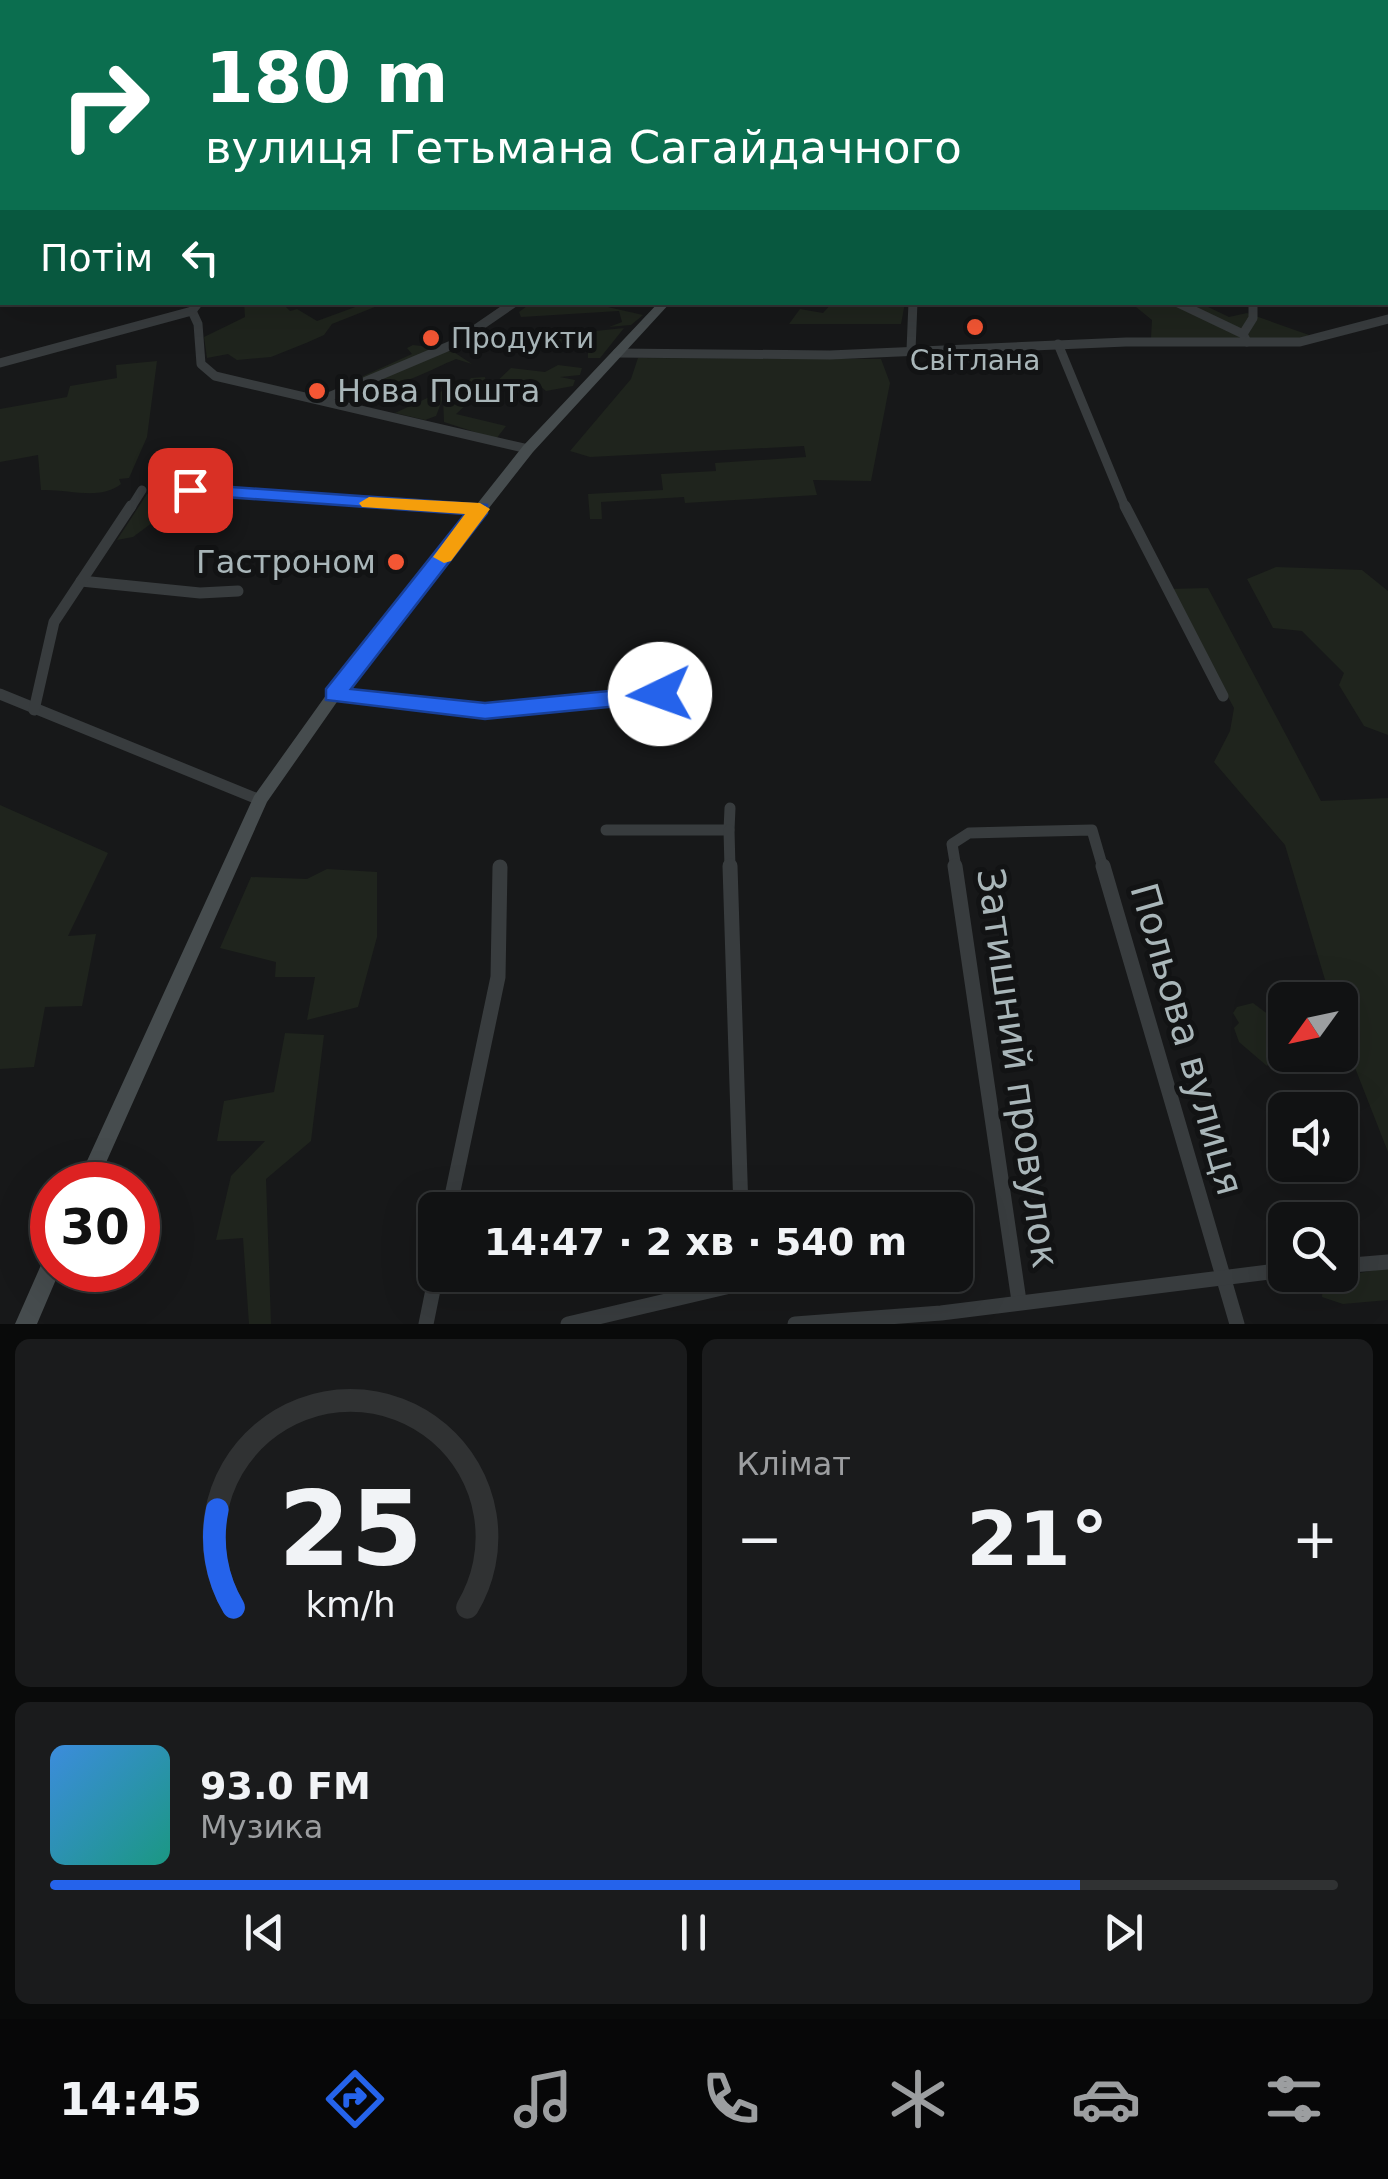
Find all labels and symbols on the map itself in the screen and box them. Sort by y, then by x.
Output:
marker: Світлана [964,316,986,338]
place label: Продукти [451,322,594,355]
marker: Продукти [420,327,442,349]
place label: Світлана [910,344,1040,377]
place label: Нова Пошта [337,372,540,410]
marker: Нова Пошта [306,380,328,402]
pin [148,448,233,533]
place label: Гастроном [196,543,376,581]
marker: Гастроном [385,551,407,573]
position arrow [608,642,712,746]
street label: Затишний провулок [968,865,1068,1271]
street label: Польова вулиця [1121,878,1253,1200]
north arrow [1268,982,1358,1072]
speed limit sign: 30 [30,1162,160,1292]

